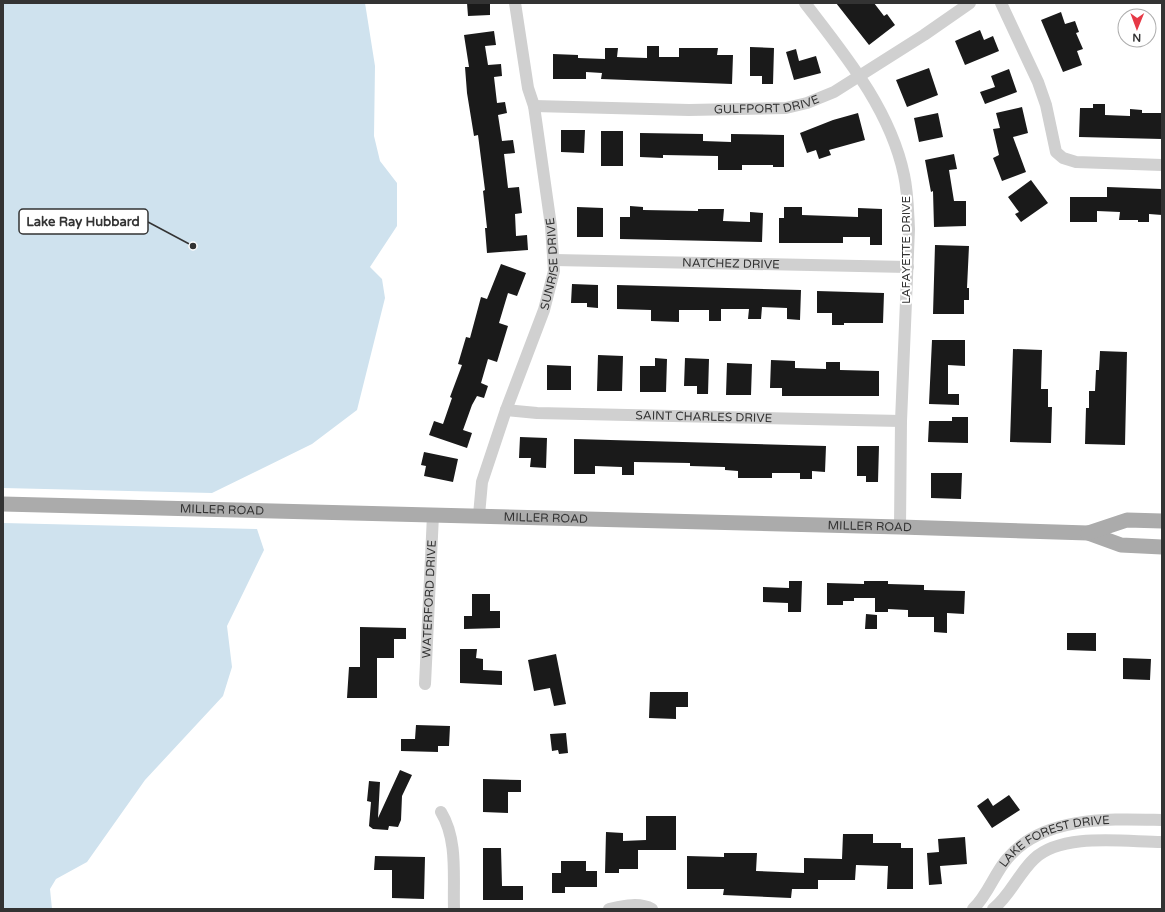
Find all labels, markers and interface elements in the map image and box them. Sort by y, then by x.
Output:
north arrow [1117,8,1157,48]
text: N [1132,31,1141,44]
street label: GULFPORT DRIVE [714,92,821,116]
street label: LAFAYETTE DRIVE [899,196,913,304]
callout: Lake Ray Hubbard [19,209,148,234]
text: Lake Ray Hubbard [26,214,140,230]
street label: SUNRISE DRIVE [537,216,561,311]
street label: NATCHEZ DRIVE [682,256,780,271]
street label: SAINT CHARLES DRIVE [635,408,773,425]
street label: MILLER ROAD [180,502,264,518]
street label: MILLER ROAD [504,510,588,526]
street label: MILLER ROAD [827,518,912,534]
street label: WATERFORD DRIVE [419,539,439,659]
street label: LAKE FOREST DRIVE [996,813,1110,870]

